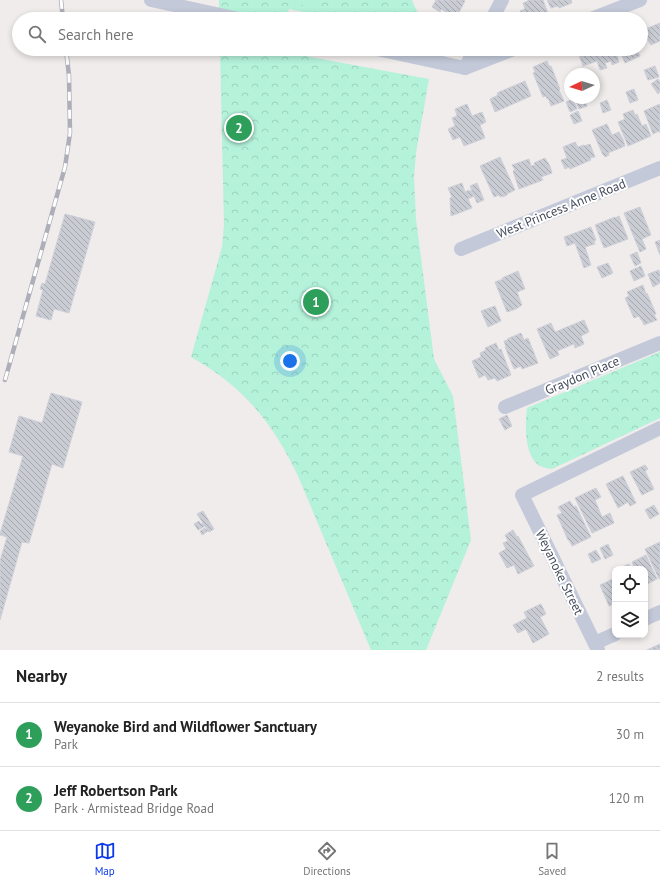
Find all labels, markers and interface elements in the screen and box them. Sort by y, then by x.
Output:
search box [12,12,648,56]
icon: search [26,23,48,45]
text: Search here [58,25,134,44]
north arrow [564,68,600,104]
pin: 2 [226,113,252,143]
street label: West Princess Anne Road [494,175,628,242]
pin: 1 [303,287,329,317]
your location [280,351,300,371]
street label: Graydon Place [542,352,622,399]
street label: Weyanoke Street [532,527,588,618]
map controls [612,566,648,638]
button: locate [612,566,648,602]
button: layers [612,602,648,638]
text: Nearby [16,665,67,687]
text: 2 results [596,668,644,685]
text: Weyanoke Bird and Wildflower Sanctuary [54,717,317,736]
text: 1 [25,726,33,743]
text: 30 m [616,726,644,743]
text: Park [54,736,78,753]
text: Jeff Robertson Park [54,781,178,800]
text: 2 [25,790,33,807]
text: 120 m [609,790,644,807]
text: Park · Armistead Bridge Road [54,800,214,817]
tab: Map [94,840,116,878]
tab: Directions [303,840,351,878]
tab: Saved [538,840,566,878]

